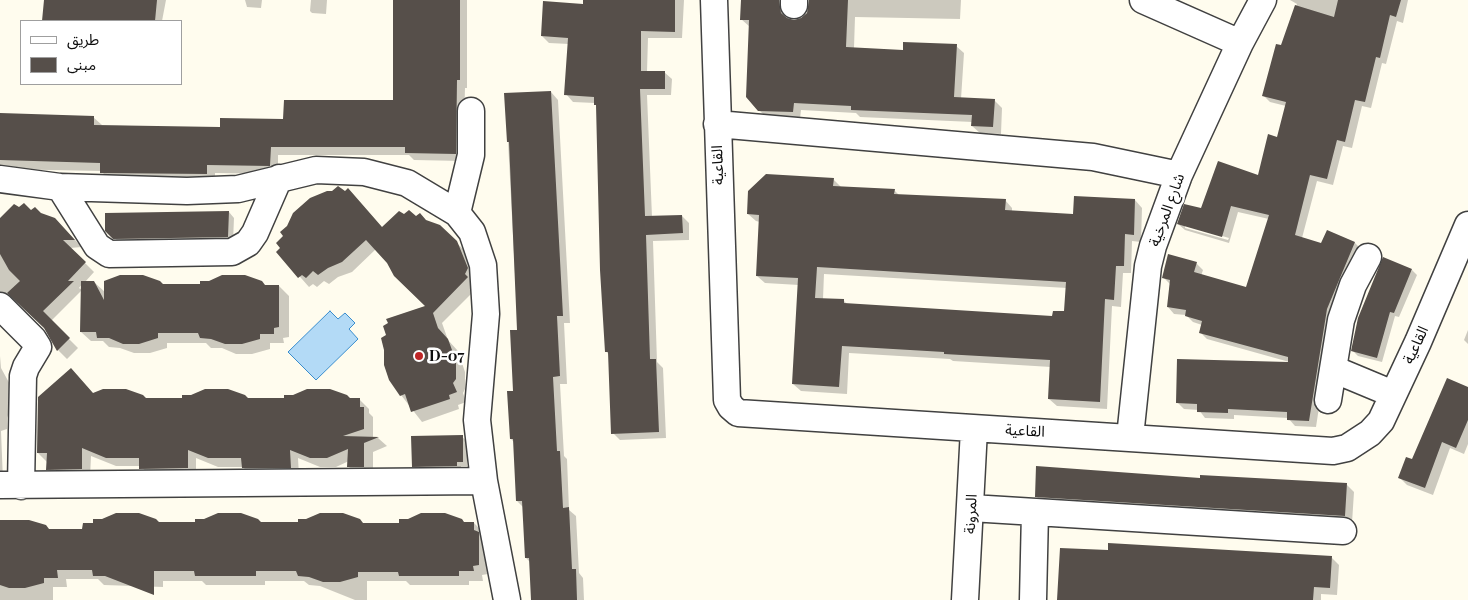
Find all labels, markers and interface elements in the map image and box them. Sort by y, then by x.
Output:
legend [20,20,182,85]
text: طريق [67,29,99,49]
text: مبنى [67,54,96,74]
street label: القاعية [708,145,728,185]
street label: شارع المرخية [1146,171,1188,249]
street label: القاعية [1399,323,1433,367]
place label: D-07 [429,347,464,365]
marker: D-07 [413,350,425,362]
street label: القاعية [1005,421,1045,441]
street label: المرونة [961,494,981,534]

